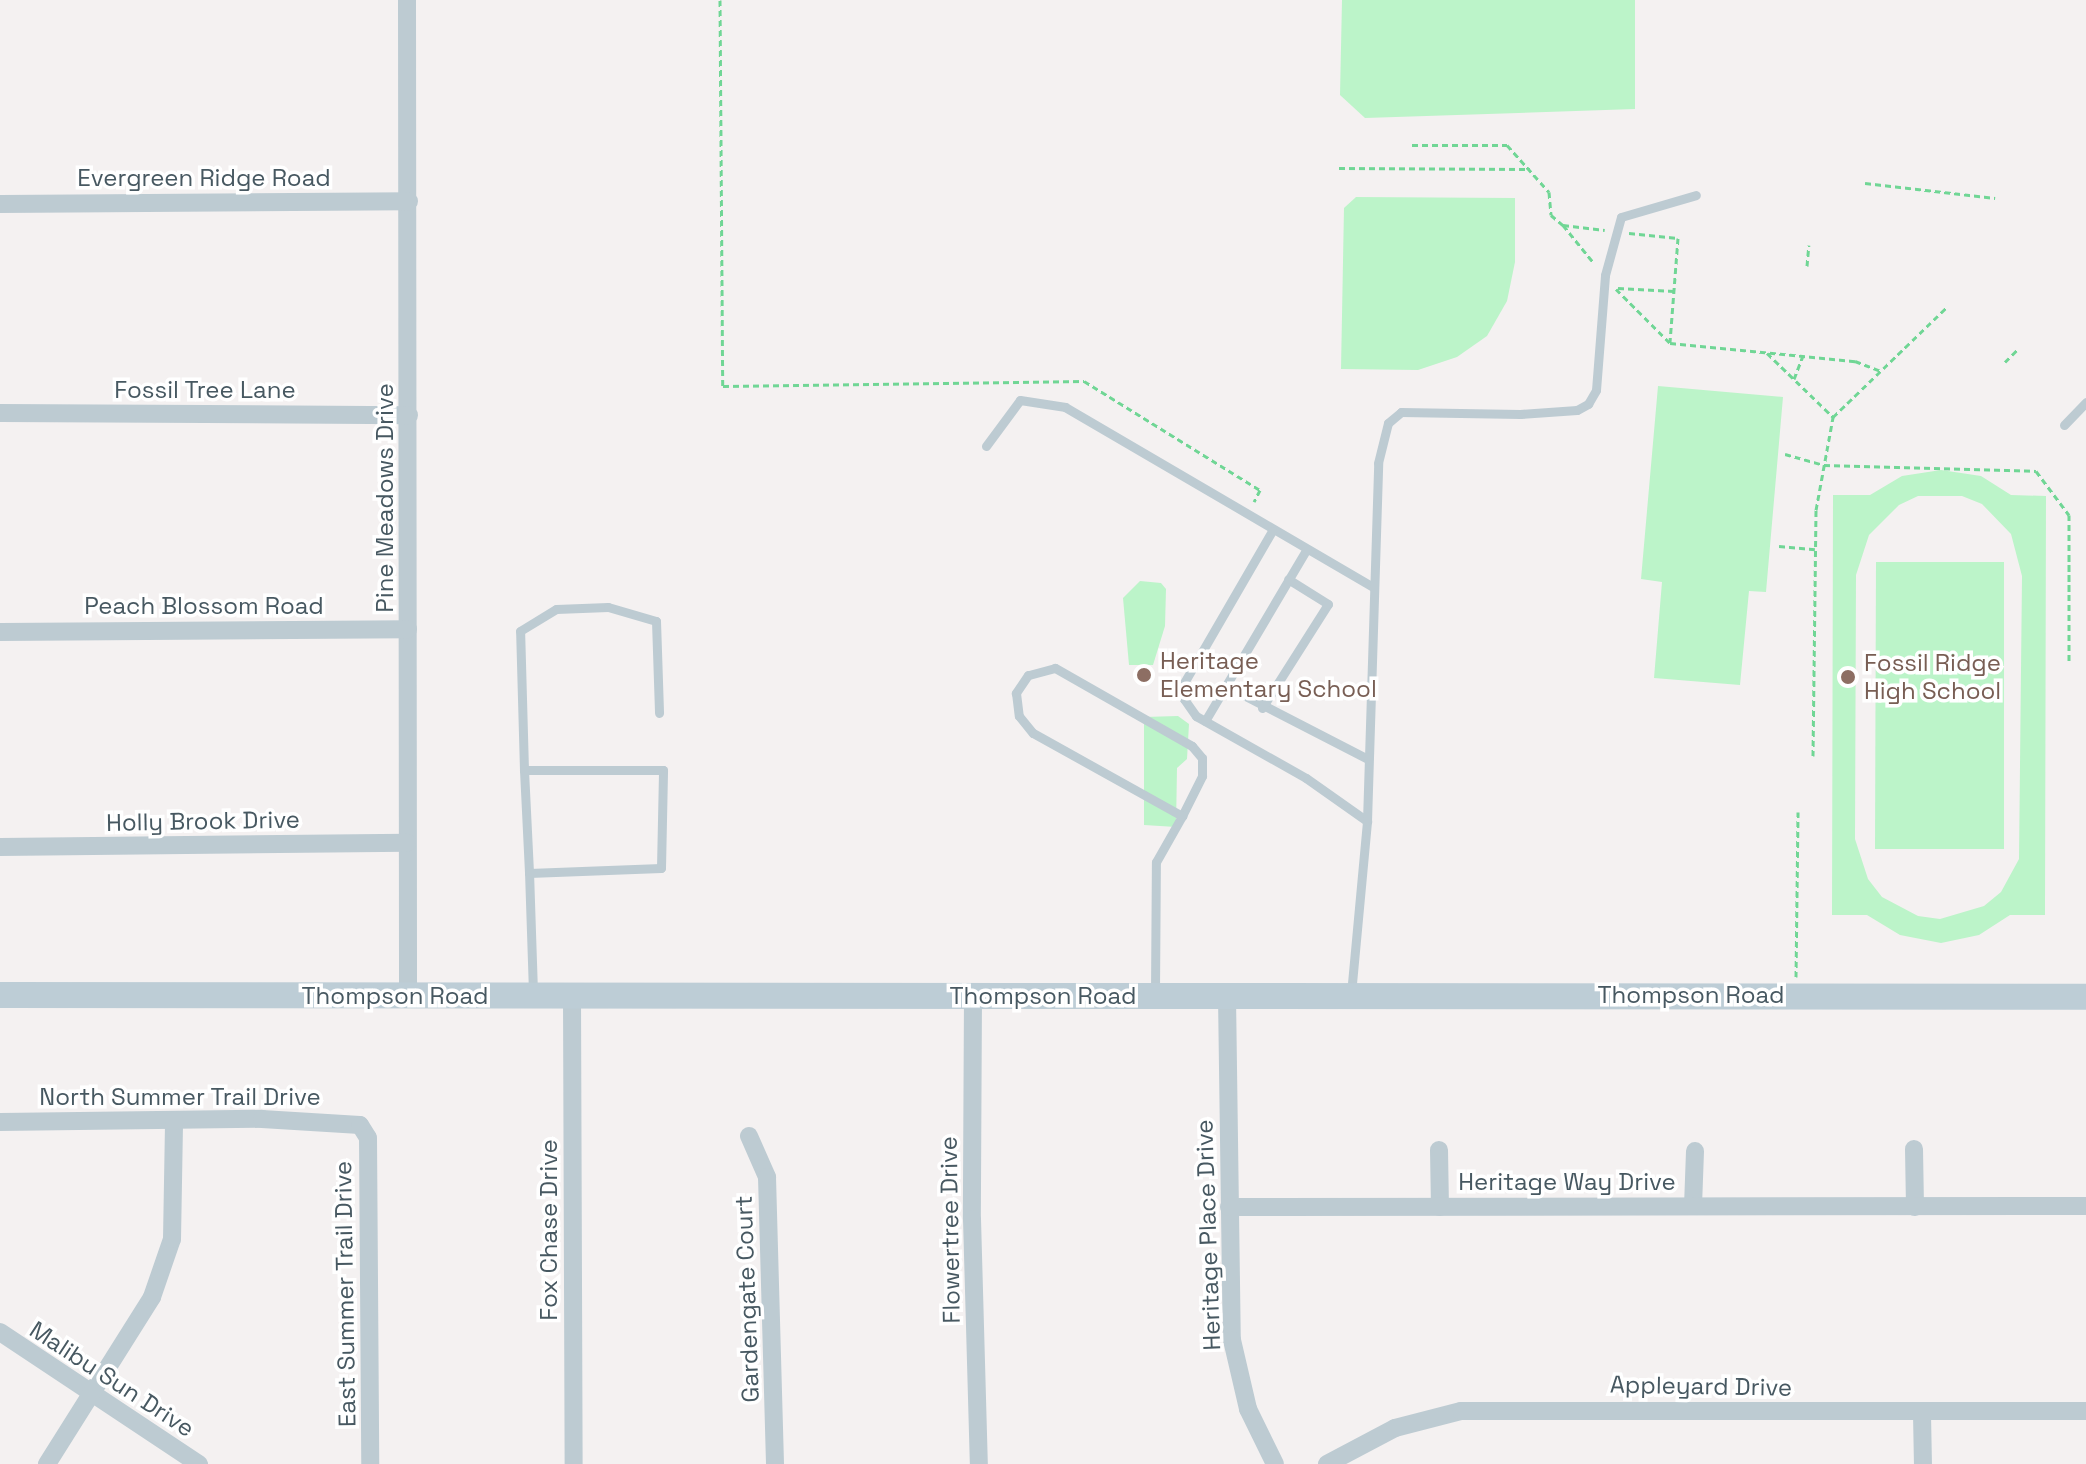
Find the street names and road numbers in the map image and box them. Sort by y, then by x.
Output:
street label: Evergreen Ridge Road [77,164,331,192]
street label: Fossil Tree Lane [114,376,296,404]
street label: Pine Meadows Drive [371,383,399,613]
street label: Peach Blossom Road [84,592,324,620]
street label: Holly Brook Drive [106,805,300,837]
street label: Thompson Road [1597,981,1785,1009]
street label: Thompson Road [301,982,489,1010]
street label: Thompson Road [949,982,1137,1010]
street label: North Summer Trail Drive [39,1083,321,1111]
street label: Heritage Place Drive [1190,1119,1226,1351]
street label: Flowertree Drive [934,1136,966,1324]
street label: Fox Chase Drive [535,1139,563,1321]
street label: East Summer Trail Drive [328,1160,362,1428]
street label: Heritage Way Drive [1458,1168,1676,1196]
street label: Gardengate Court [729,1195,765,1403]
street label: Malibu Sun Drive [24,1315,200,1443]
street label: Appleyard Drive [1610,1370,1792,1402]

